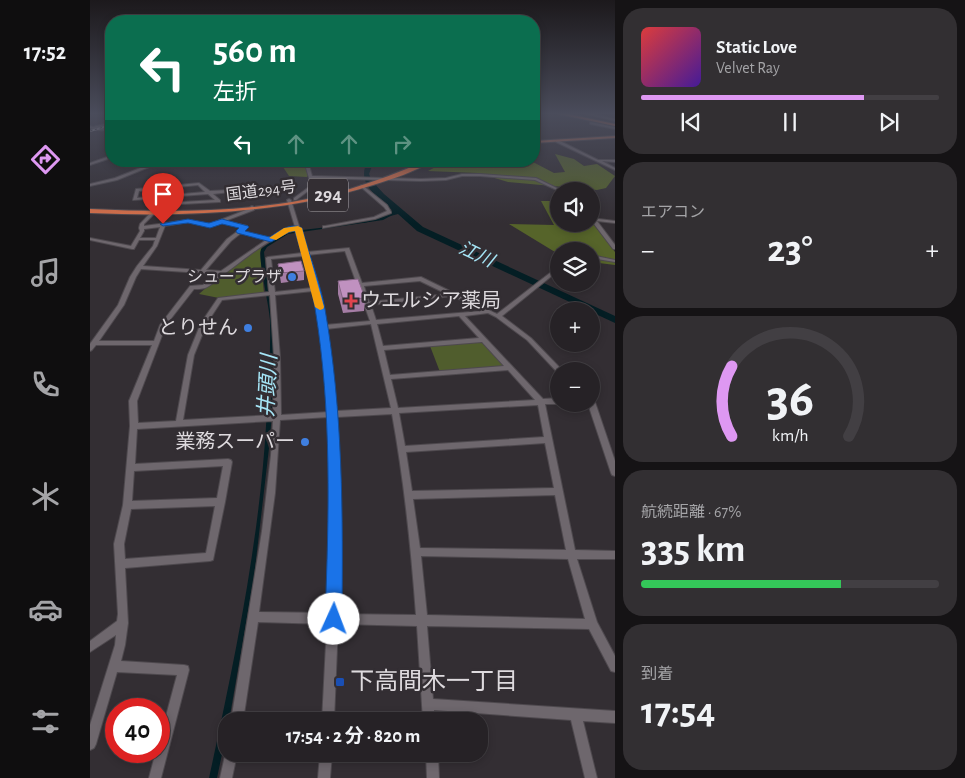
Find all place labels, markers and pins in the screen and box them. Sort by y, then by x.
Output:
pin [142,173,184,224]
place label: シュープラザ [187,269,282,285]
marker: シュープラザ [286,271,298,283]
place label: ウエルシア薬局 [361,290,501,311]
marker: ウエルシア薬局 [345,295,357,307]
place label: とりせん [158,318,238,338]
marker: とりせん [242,322,254,334]
place label: 業務スーパー [175,430,295,452]
marker: 業務スーパー [299,436,311,448]
place label: 下高間木一丁目 [350,668,518,694]
marker: 下高間木一丁目 [334,676,346,688]

